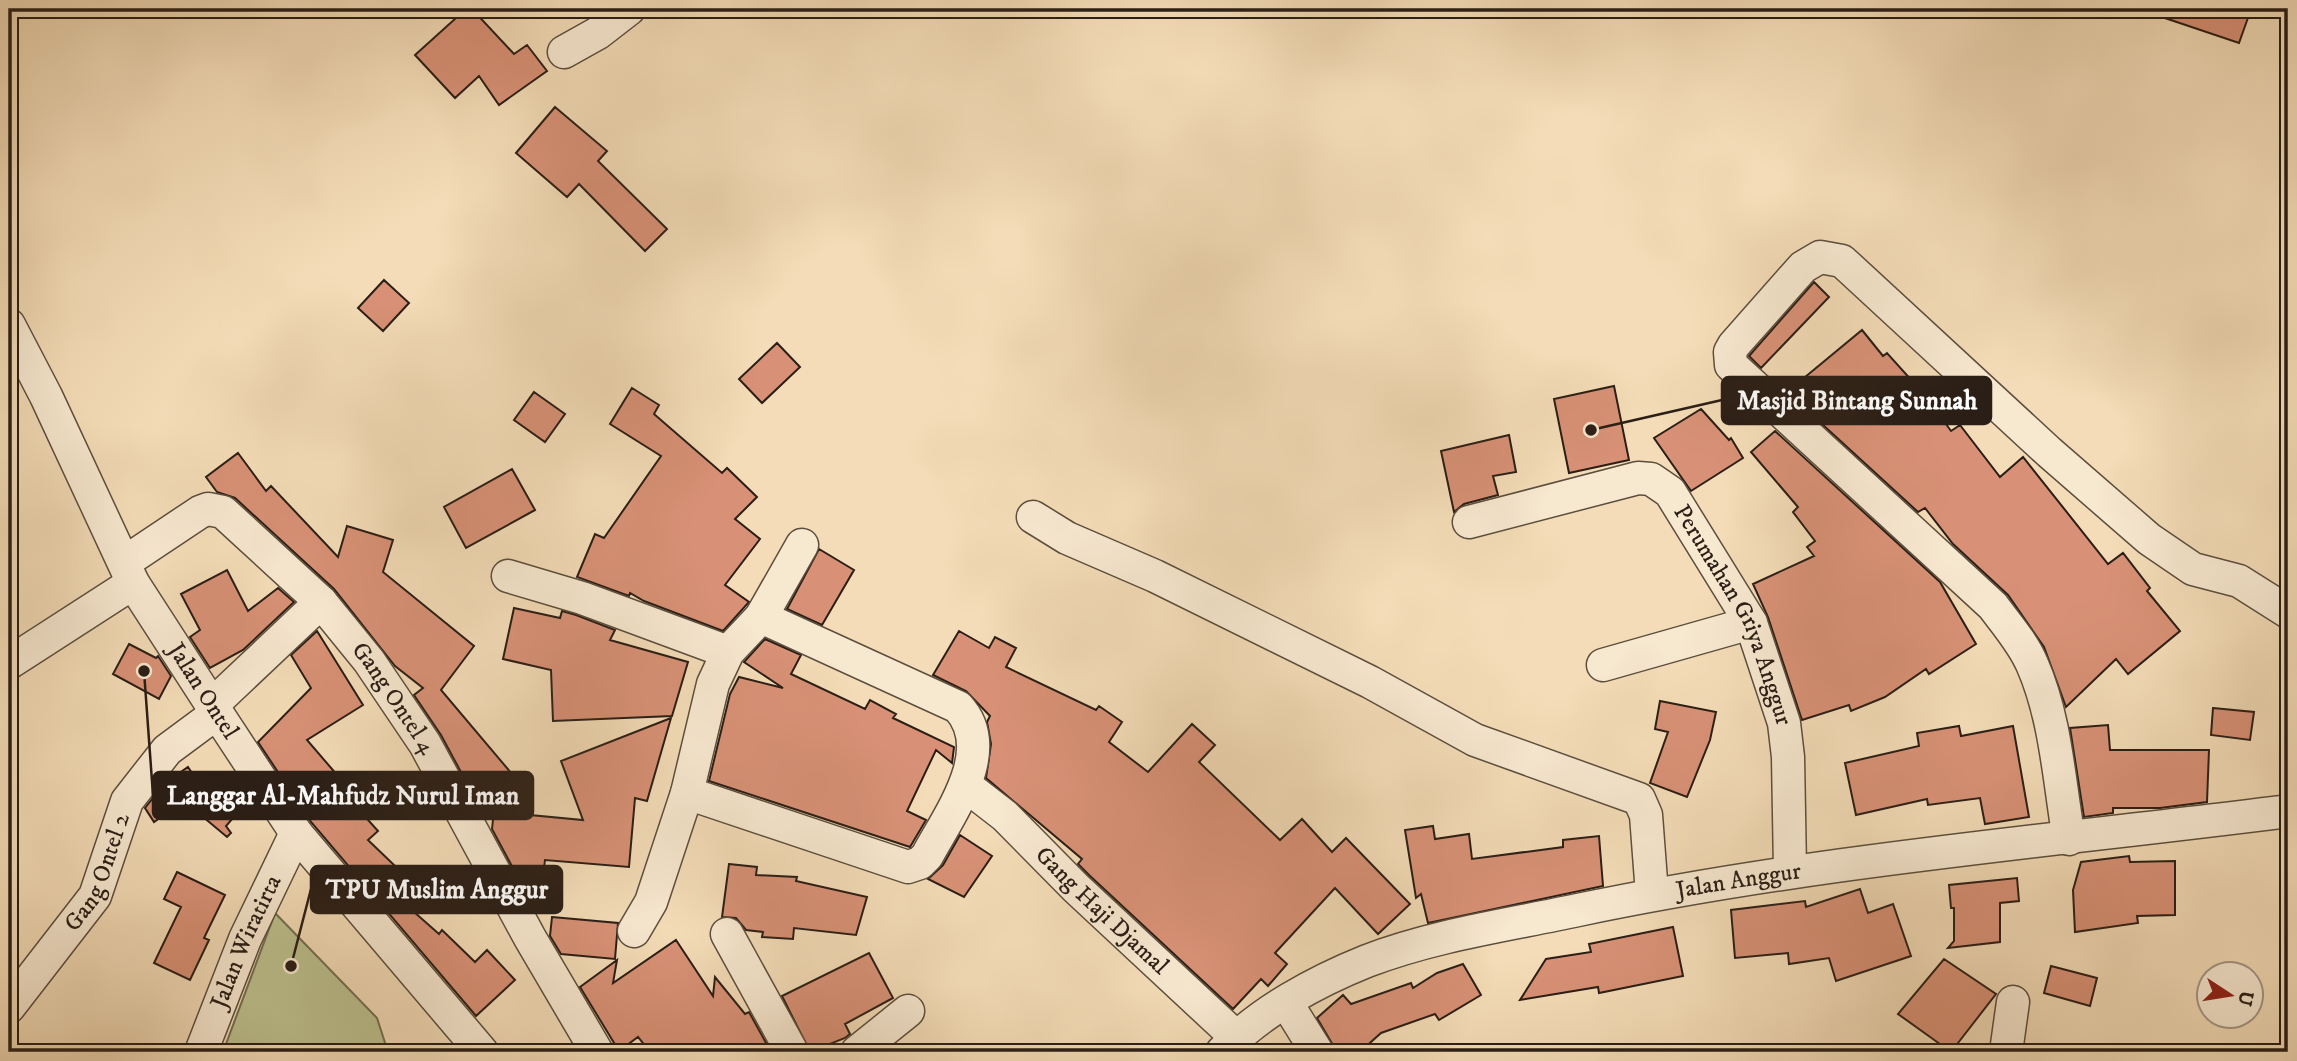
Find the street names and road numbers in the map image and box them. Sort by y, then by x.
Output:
street label: Perumahan Griya Anggur [1667,499,1799,729]
street label: Jalan Ontel [160,636,245,746]
street label: Gang Ontel 4 [345,636,443,761]
street label: Gang Ontel 2 [58,809,137,938]
street label: Gang Haji Djamal [1029,840,1175,982]
street label: Jalan Anggur [1672,856,1803,906]
street label: Jalan Wiratirta [204,870,289,1015]

